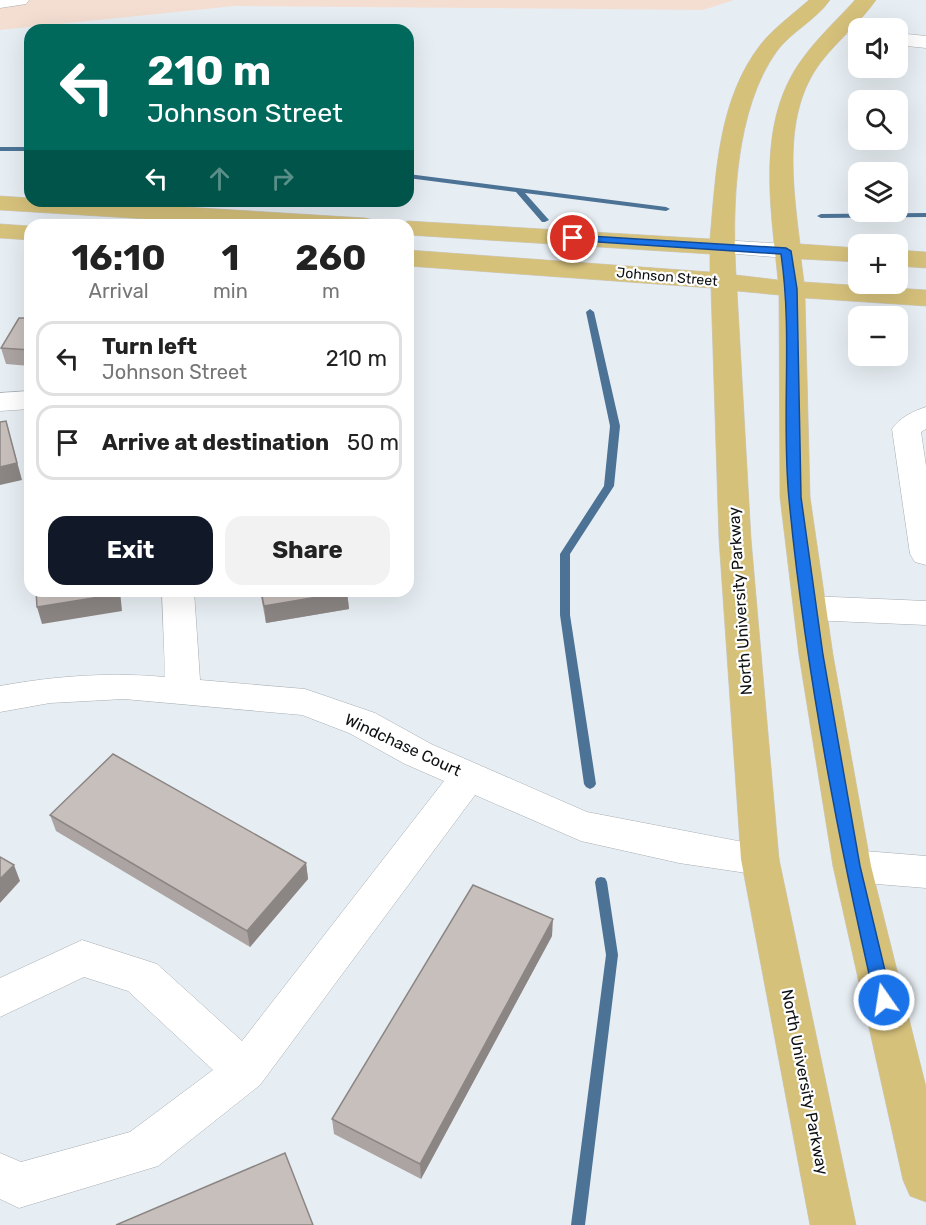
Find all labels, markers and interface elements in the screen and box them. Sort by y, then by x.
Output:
map controls [848,18,908,366]
button: sound [848,18,908,78]
text: 210 m [147,46,271,96]
icon: left [48,48,126,126]
button: search [848,90,908,150]
text: Johnson Street [147,97,343,129]
icon: left [140,162,173,195]
icon: ahead [203,162,236,195]
icon: right [266,162,299,195]
button: layers [848,162,908,222]
pin [547,212,598,263]
icon: arrive [556,221,589,254]
button: + [848,234,908,294]
text: 16:10 [71,236,166,279]
text: 1 [221,236,239,279]
text: 260 [295,236,367,279]
street label: Johnson Street [616,264,719,290]
text: Arrival [89,279,149,303]
text: min [213,279,248,303]
text: m [322,279,340,303]
button: − [848,306,908,366]
text: Turn left [102,333,197,360]
icon: left [51,342,84,375]
text: 210 m [326,345,387,372]
text: Johnson Street [102,360,247,384]
icon: arrive [51,426,84,459]
text: Arrive at destination [102,429,329,456]
text: 50 m [347,429,399,456]
street label: North University Parkway [724,506,756,696]
button: Exit [48,516,213,585]
button: Share [225,516,390,585]
street label: Windchase Court [342,710,464,780]
position arrow [852,968,916,1032]
street label: North University Parkway [778,988,832,1177]

